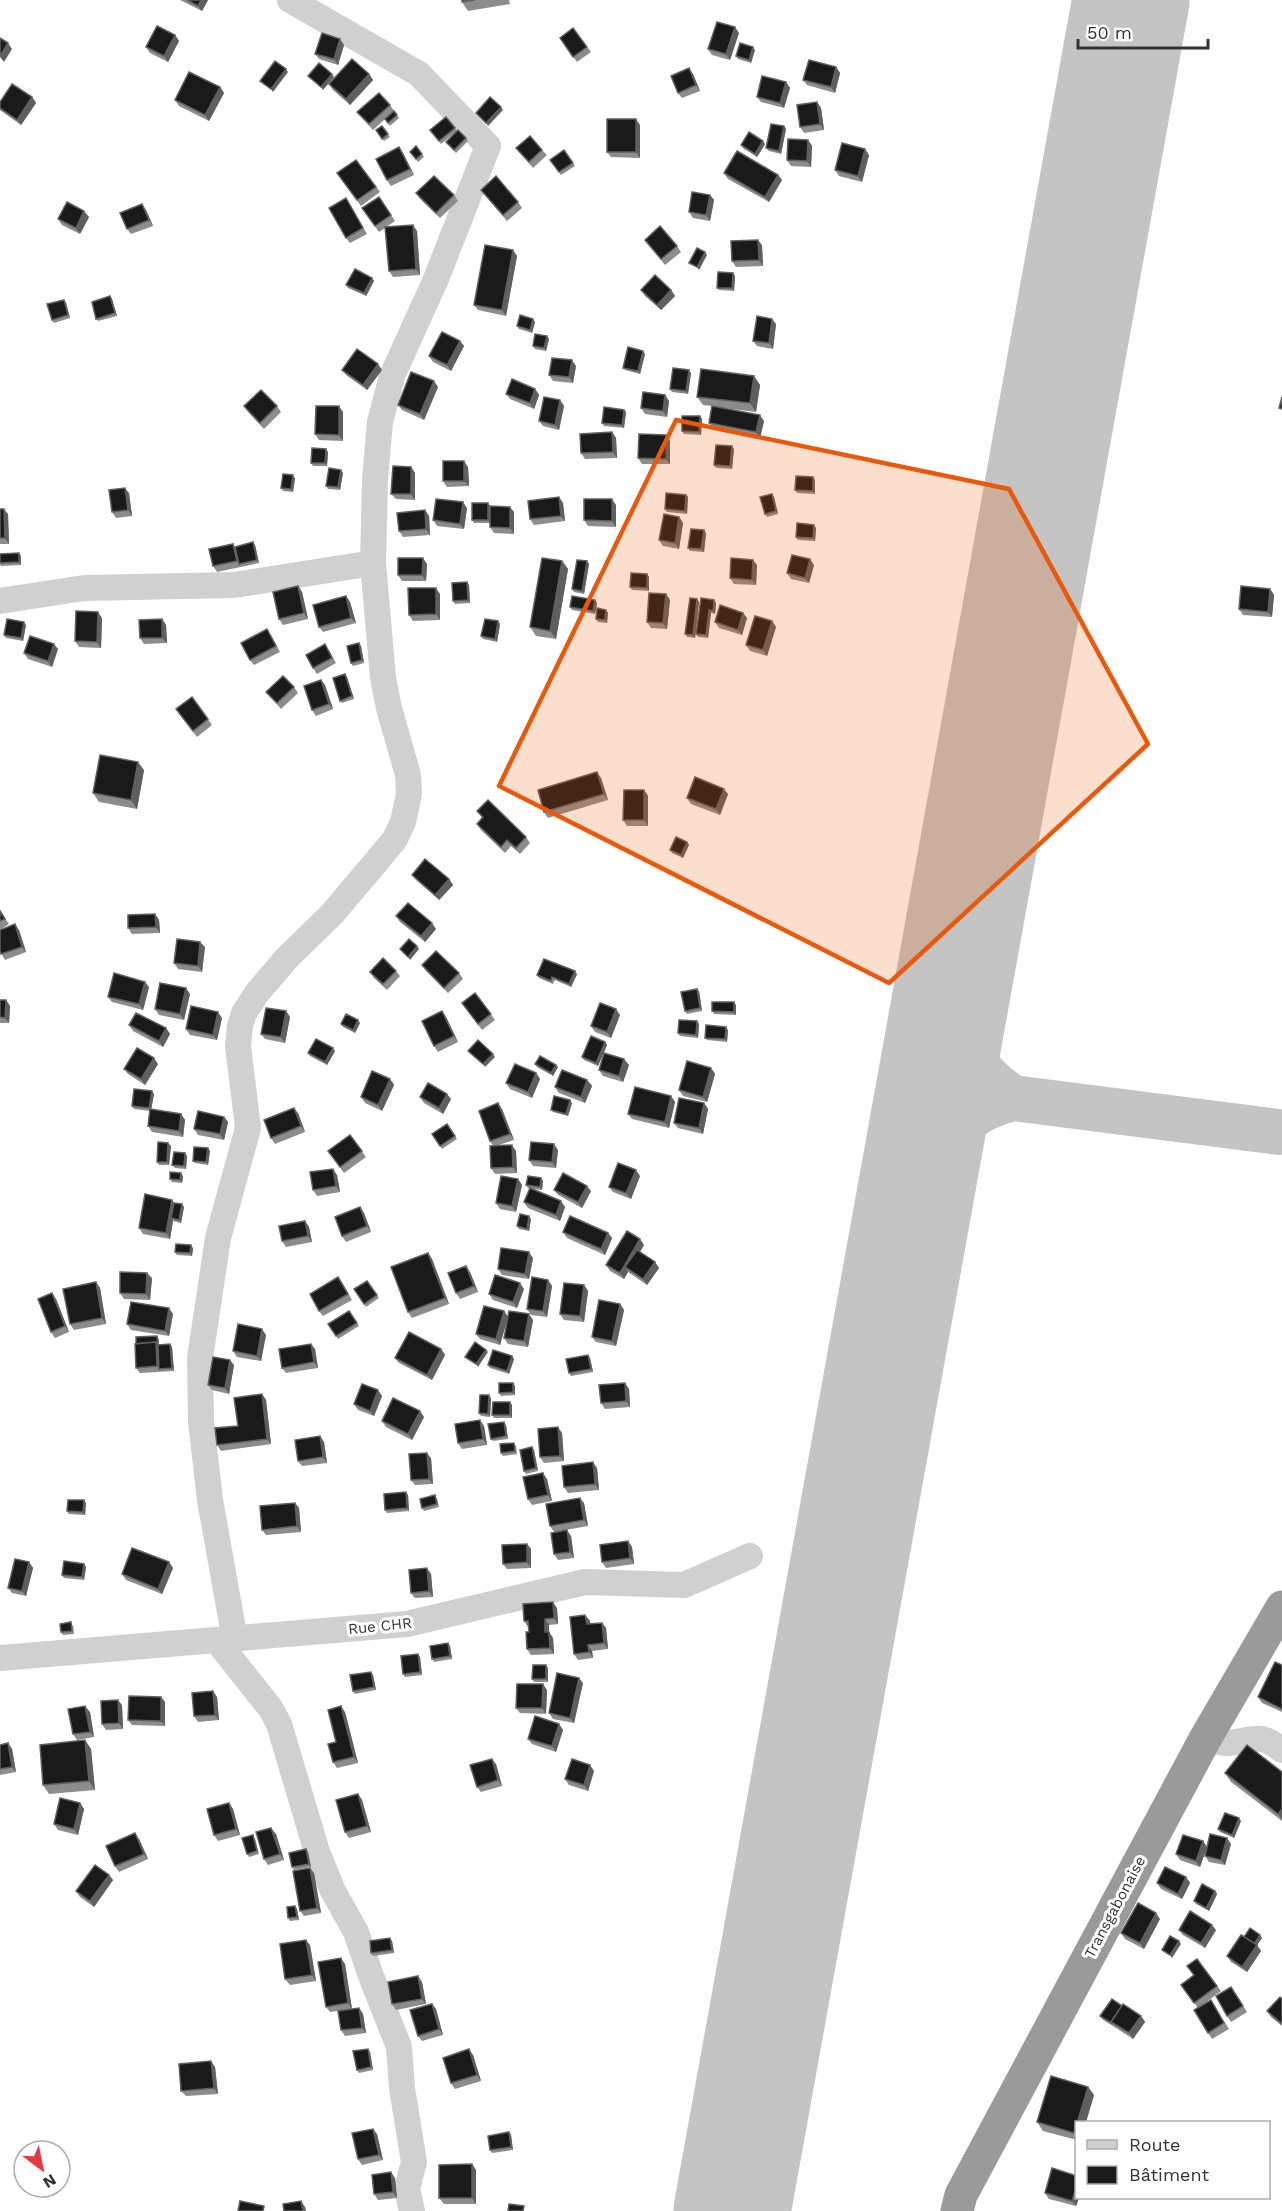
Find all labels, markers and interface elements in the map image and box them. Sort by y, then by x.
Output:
scale bar [1078,12,1208,50]
text: 50 m [1087,22,1132,43]
street label: Rue CHR [347,1614,413,1638]
street label: Transgabonaise [1081,1853,1149,1961]
legend [1075,2121,1270,2199]
text: Route [1129,2134,1181,2155]
north arrow [12,2139,72,2199]
text: Bâtiment [1129,2164,1209,2185]
text: N [40,2170,60,2192]

